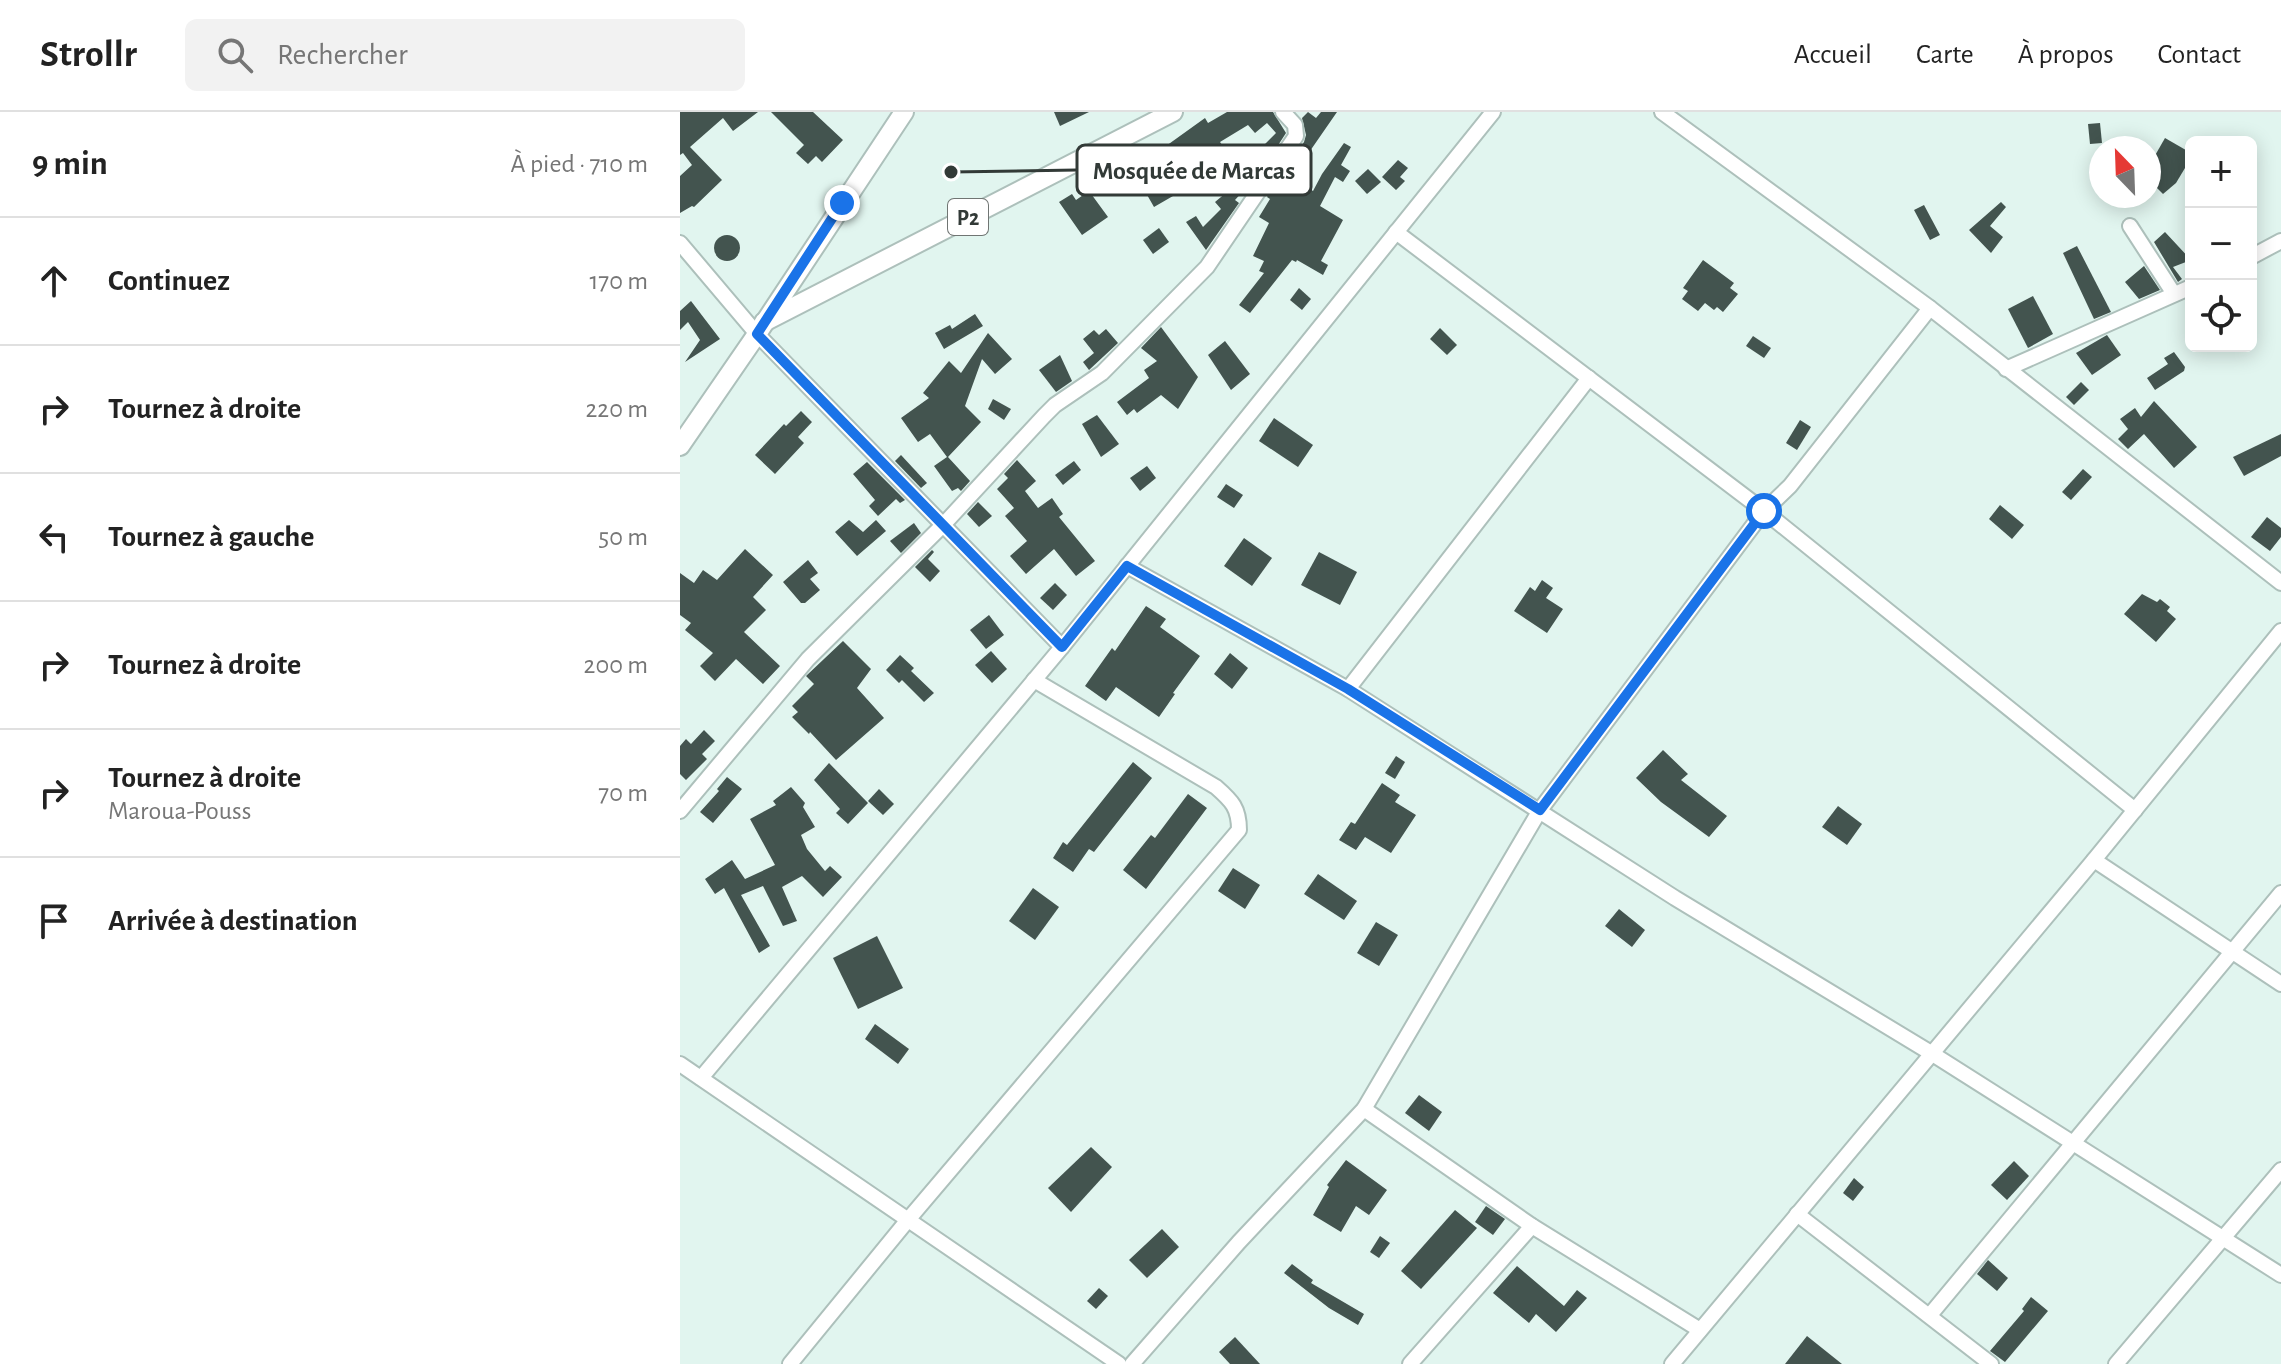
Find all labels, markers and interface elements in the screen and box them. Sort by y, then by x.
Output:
search box [185,19,745,91]
icon: search [213,33,257,77]
text: Strollr [40,36,137,74]
text: Rechercher [277,40,408,70]
text: Accueil [1794,41,1872,69]
text: Carte [1916,41,1974,69]
text: À propos [2018,41,2114,69]
text: Contact [2158,41,2241,69]
north arrow [2089,136,2161,208]
map controls [2185,136,2257,352]
button: + [2185,136,2257,208]
callout: Mosquée de Marcas [1077,145,1311,195]
text: 9 min [32,147,108,181]
text: À pied · 710 m [511,151,648,177]
text: Mosquée de Marcas [1093,158,1295,184]
route end [824,185,860,221]
road number: P2 [948,199,988,235]
button: − [2185,208,2257,280]
icon: ahead [32,259,76,303]
text: Continuez [108,266,230,296]
text: 170 m [589,268,648,294]
button: locate [2185,280,2257,352]
icon: right [32,387,76,431]
text: Tournez à droite [108,394,301,424]
text: 220 m [586,396,648,422]
route start [1746,493,1782,529]
icon: left [32,515,76,559]
text: Tournez à gauche [108,522,315,552]
text: 50 m [598,524,648,550]
icon: right [32,643,76,687]
text: Tournez à droite [108,650,301,680]
text: 200 m [584,652,648,678]
text: Tournez à droite [108,763,301,793]
icon: right [32,771,76,815]
text: 70 m [598,780,648,806]
text: Maroua-Pouss [108,798,251,824]
icon: arrive [32,899,76,943]
text: Arrivée à destination [108,906,358,936]

